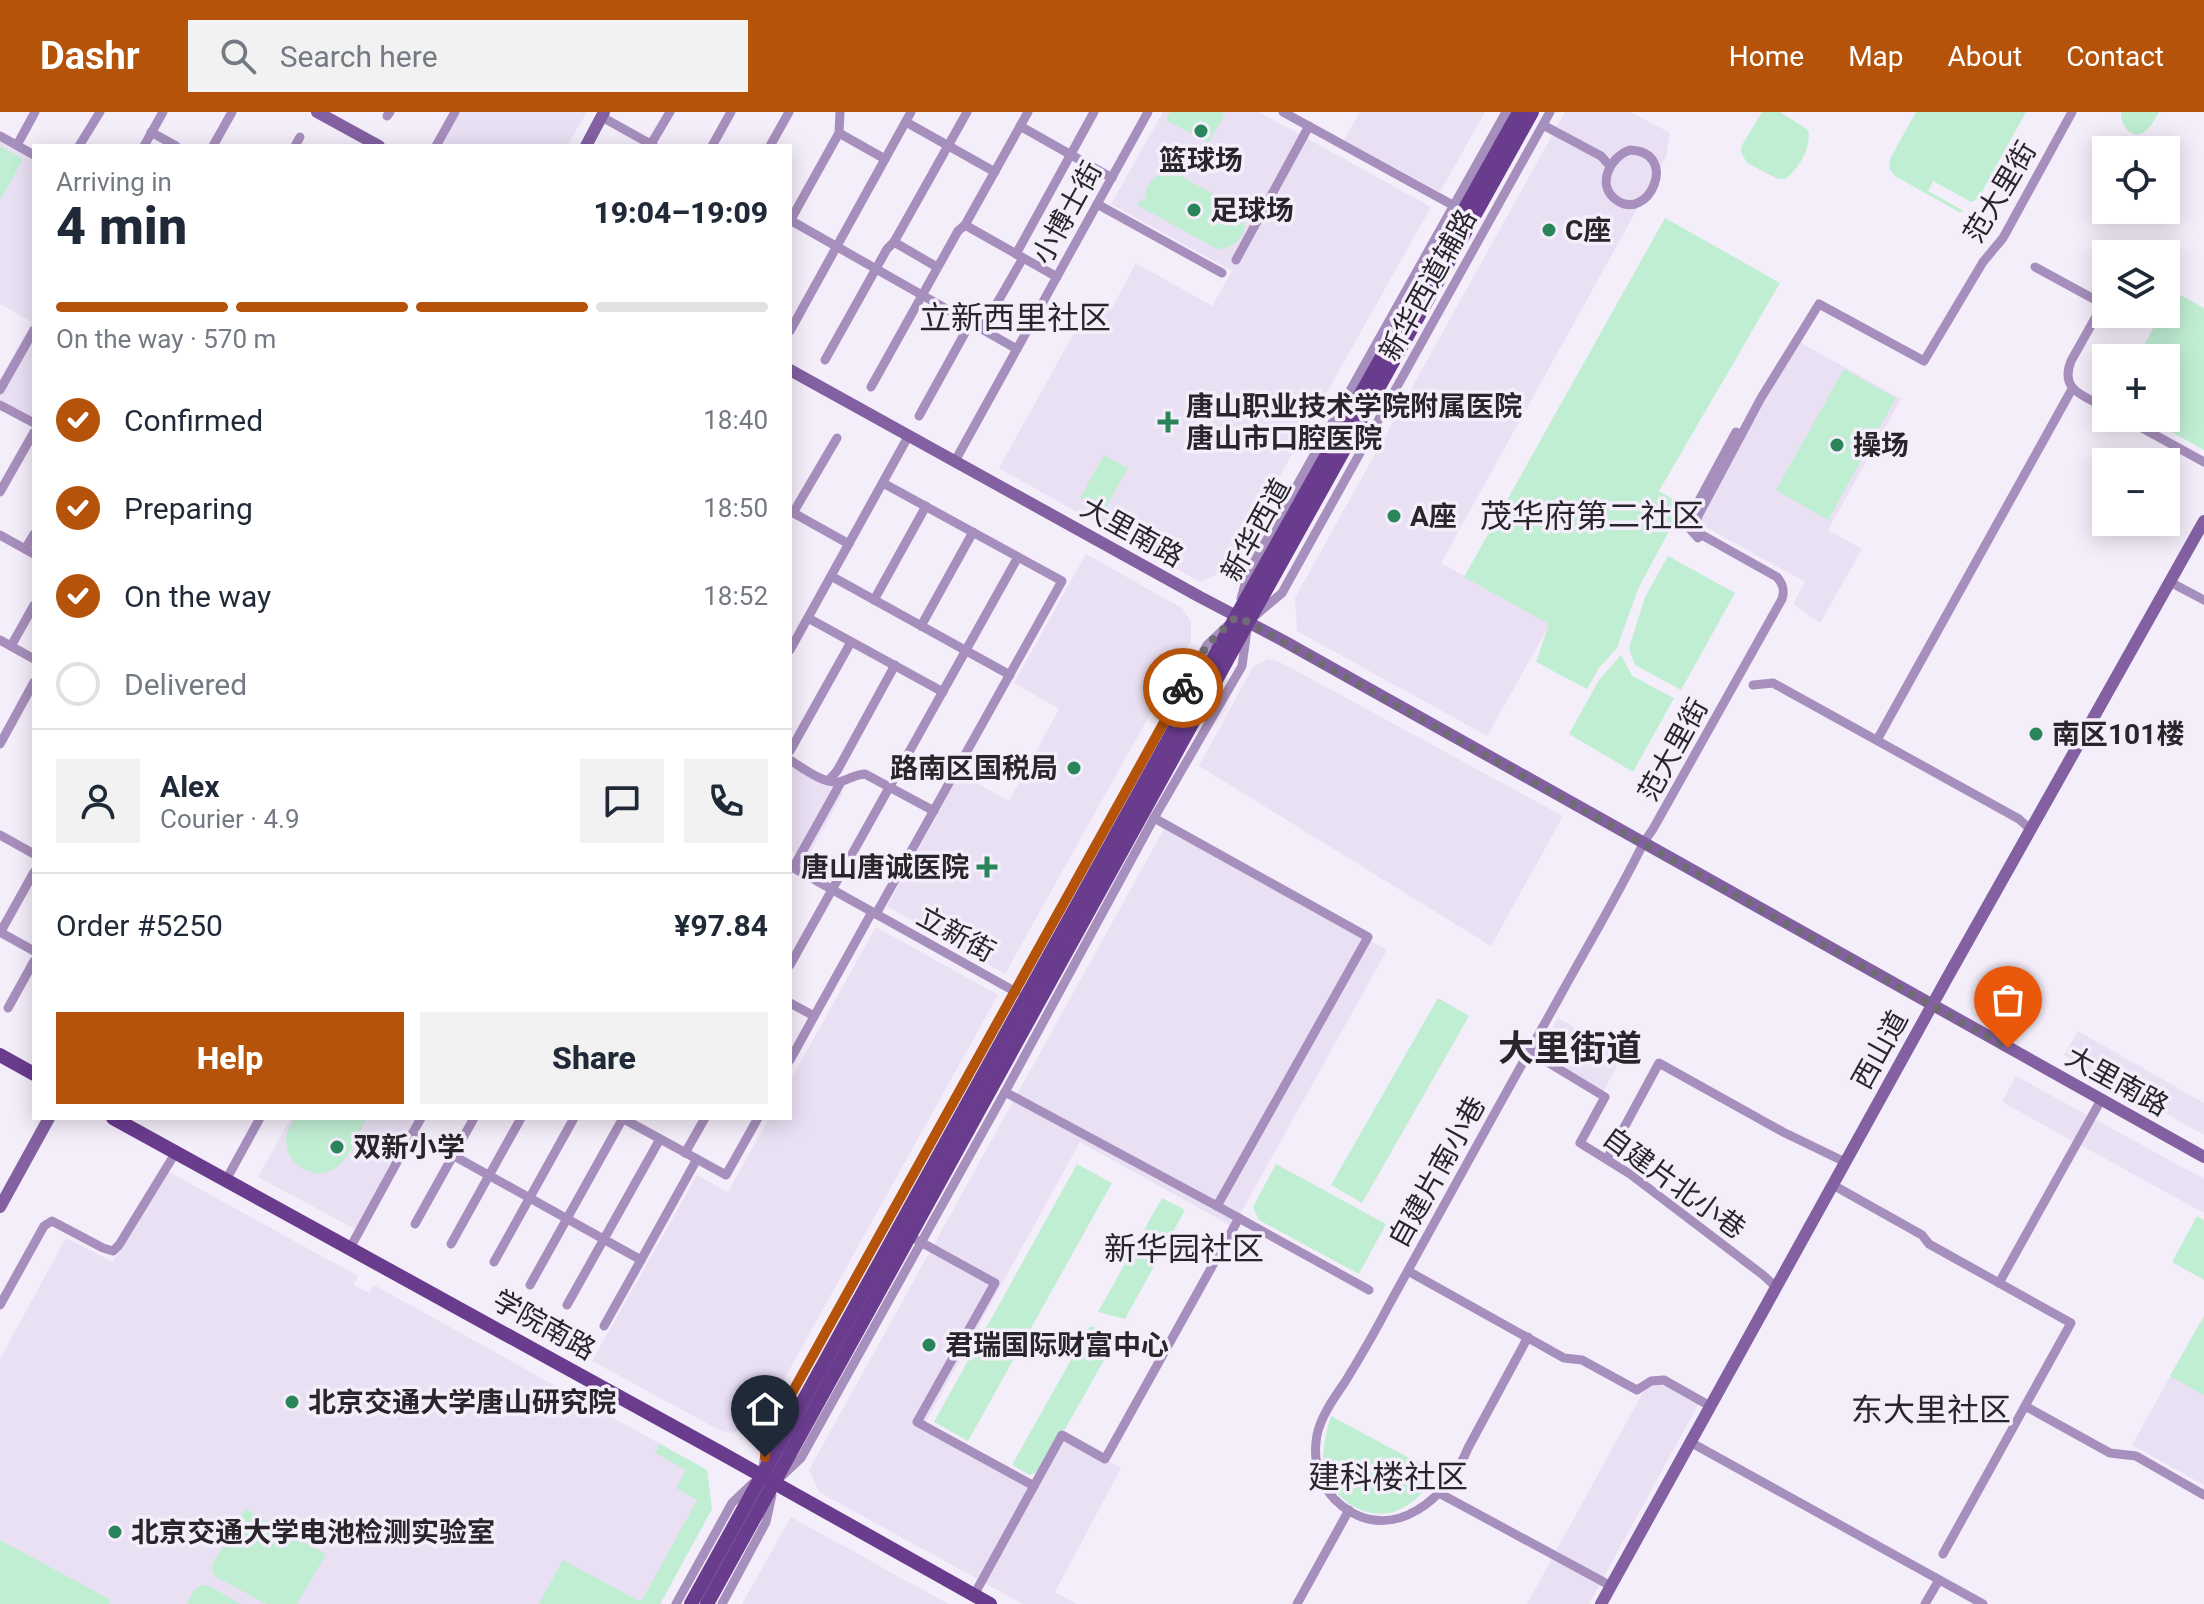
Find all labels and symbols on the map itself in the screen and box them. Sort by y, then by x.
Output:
marker: 篮球场 [1192,122,1210,140]
street label: 范大里街 [1957,135,2043,249]
place label: 篮球场 [1159,144,1243,177]
street label: 小博士街 [1025,156,1109,270]
place label: 足球场 [1210,194,1294,227]
marker: 足球场 [1185,201,1203,219]
street label: 新华西道辅路 [1373,204,1483,366]
place label: C座 [1565,214,1611,247]
marker: C座 [1540,221,1558,239]
district label: 立新西里社区 [919,299,1111,337]
place label: 唐山职业技术学院附属医院 唐山市口腔医院 [1186,390,1522,455]
marker: 唐山职业技术学院附属医院 唐山市口腔医院 [1157,411,1179,433]
place label: 操场 [1853,429,1909,462]
marker: 操场 [1828,436,1846,454]
street label: 新华西道 [1214,473,1298,587]
street label: 大里南路 [1075,490,1189,574]
district label: 茂华府第二社区 [1480,497,1704,535]
place label: A座 [1410,500,1457,533]
marker: A座 [1385,507,1403,525]
courier [1143,648,1223,728]
street label: 范大里街 [1631,693,1715,807]
place label: 南区101楼 [2052,718,2184,751]
marker: 南区101楼 [2027,725,2045,743]
place label: 路南区国税局 [890,752,1058,785]
marker: 路南区国税局 [1065,759,1083,777]
place label: 唐山唐诚医院 [801,851,969,884]
marker: 唐山唐诚医院 [976,856,998,878]
street label: 立新街 [911,899,1001,969]
pin [1974,966,2042,1048]
street label: 西山道 [1845,1005,1915,1095]
district label: 大里街道 [1498,1028,1642,1070]
street label: 大里南路 [2060,1039,2174,1123]
street label: 自建片南小巷 [1382,1091,1492,1253]
street label: 自建片北小巷 [1596,1120,1752,1246]
place label: 双新小学 [353,1131,465,1164]
marker: 双新小学 [328,1138,346,1156]
district label: 新华园社区 [1104,1230,1264,1268]
street label: 学院南路 [487,1283,601,1367]
place label: 君瑞国际财富中心 [945,1329,1169,1362]
marker: 君瑞国际财富中心 [920,1336,938,1354]
pin [731,1375,799,1457]
place label: 北京交通大学唐山研究院 [308,1386,616,1419]
district label: 东大里社区 [1851,1391,2011,1429]
marker: 北京交通大学唐山研究院 [283,1393,301,1411]
district label: 建科楼社区 [1308,1458,1468,1496]
place label: 北京交通大学电池检测实验室 [131,1516,495,1549]
marker: 北京交通大学电池检测实验室 [106,1523,124,1541]

